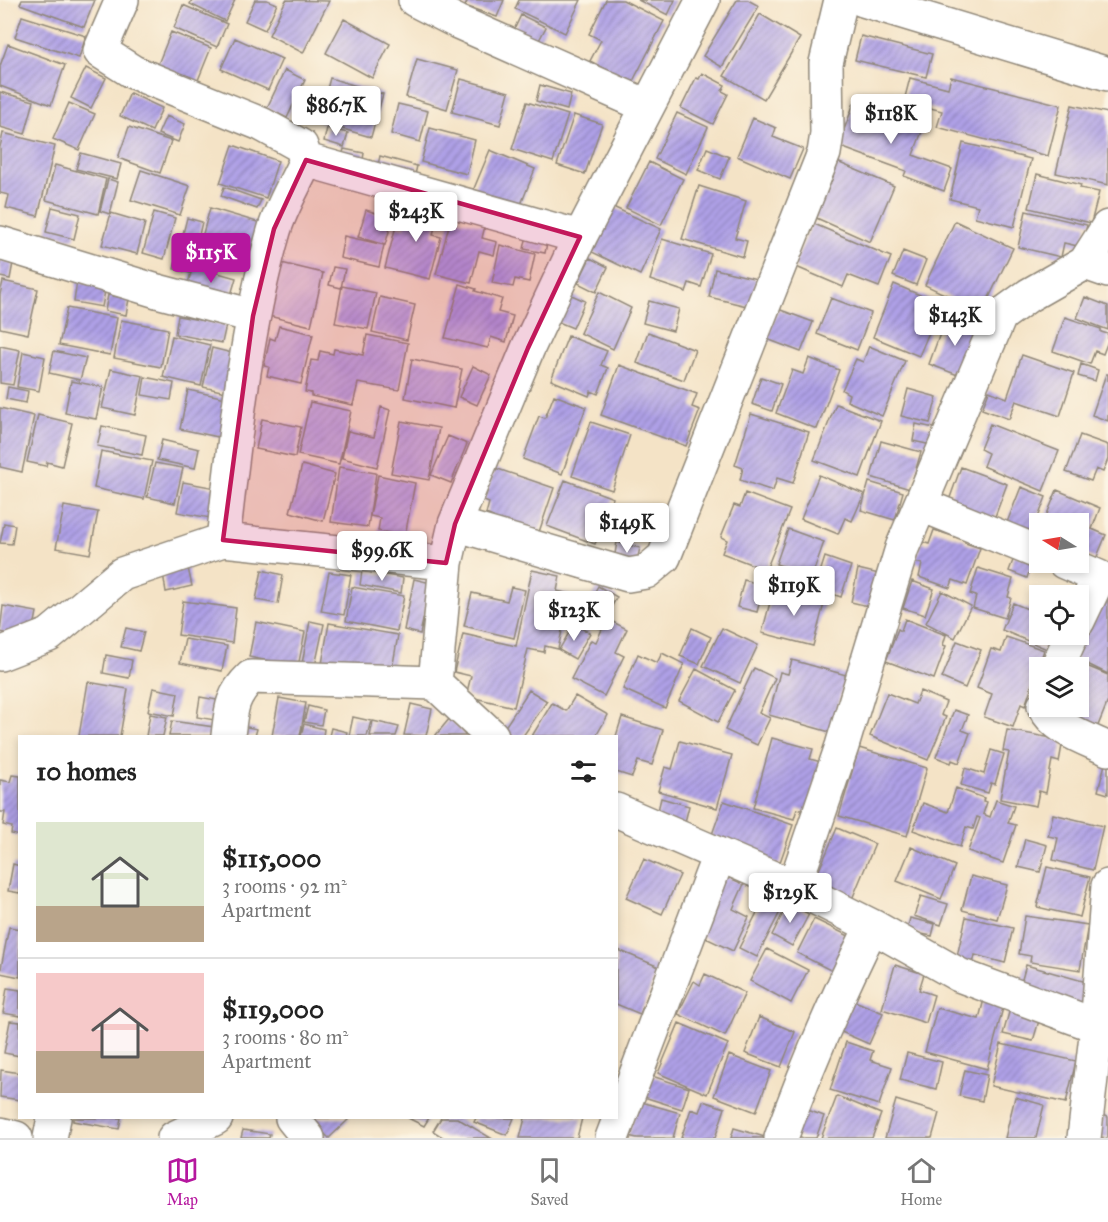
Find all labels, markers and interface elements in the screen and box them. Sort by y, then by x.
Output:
pin: $86.7K [287,86,385,137]
text: $86.7K [306,93,366,117]
pin: $118K [849,94,933,145]
text: $118K [865,101,917,125]
pin: $243K [374,192,458,243]
text: $243K [388,199,444,223]
pin: $115K [169,233,253,284]
text: $115K [185,240,237,264]
pin: $143K [913,296,997,347]
text: $143K [928,303,982,327]
pin: $149K [585,503,669,554]
text: $149K [599,510,655,534]
north arrow [1029,513,1089,573]
map controls [1029,513,1089,717]
pin: $99.6K [333,531,431,582]
text: $99.6K [351,538,413,562]
pin: $119K [752,566,836,617]
text: $119K [768,573,820,597]
button: locate [1029,585,1089,645]
pin: $123K [532,591,616,642]
text: $123K [548,598,600,622]
button: layers [1029,657,1089,717]
text: 10 homes [36,755,137,787]
icon: filters [567,755,600,788]
text: $115,000 [222,842,321,874]
icon: home [84,846,156,918]
pin: $129K [748,873,832,924]
text: 3 rooms · 92 m² [222,874,347,898]
text: $129K [763,880,817,904]
text: Apartment [222,898,311,922]
text: $119,000 [222,993,324,1025]
icon: home [84,997,156,1069]
text: 3 rooms · 80 m² [222,1025,348,1049]
text: Apartment [222,1049,311,1073]
tab: Map [166,1154,199,1209]
tab: Saved [531,1154,569,1209]
tab: Home [900,1154,942,1209]

